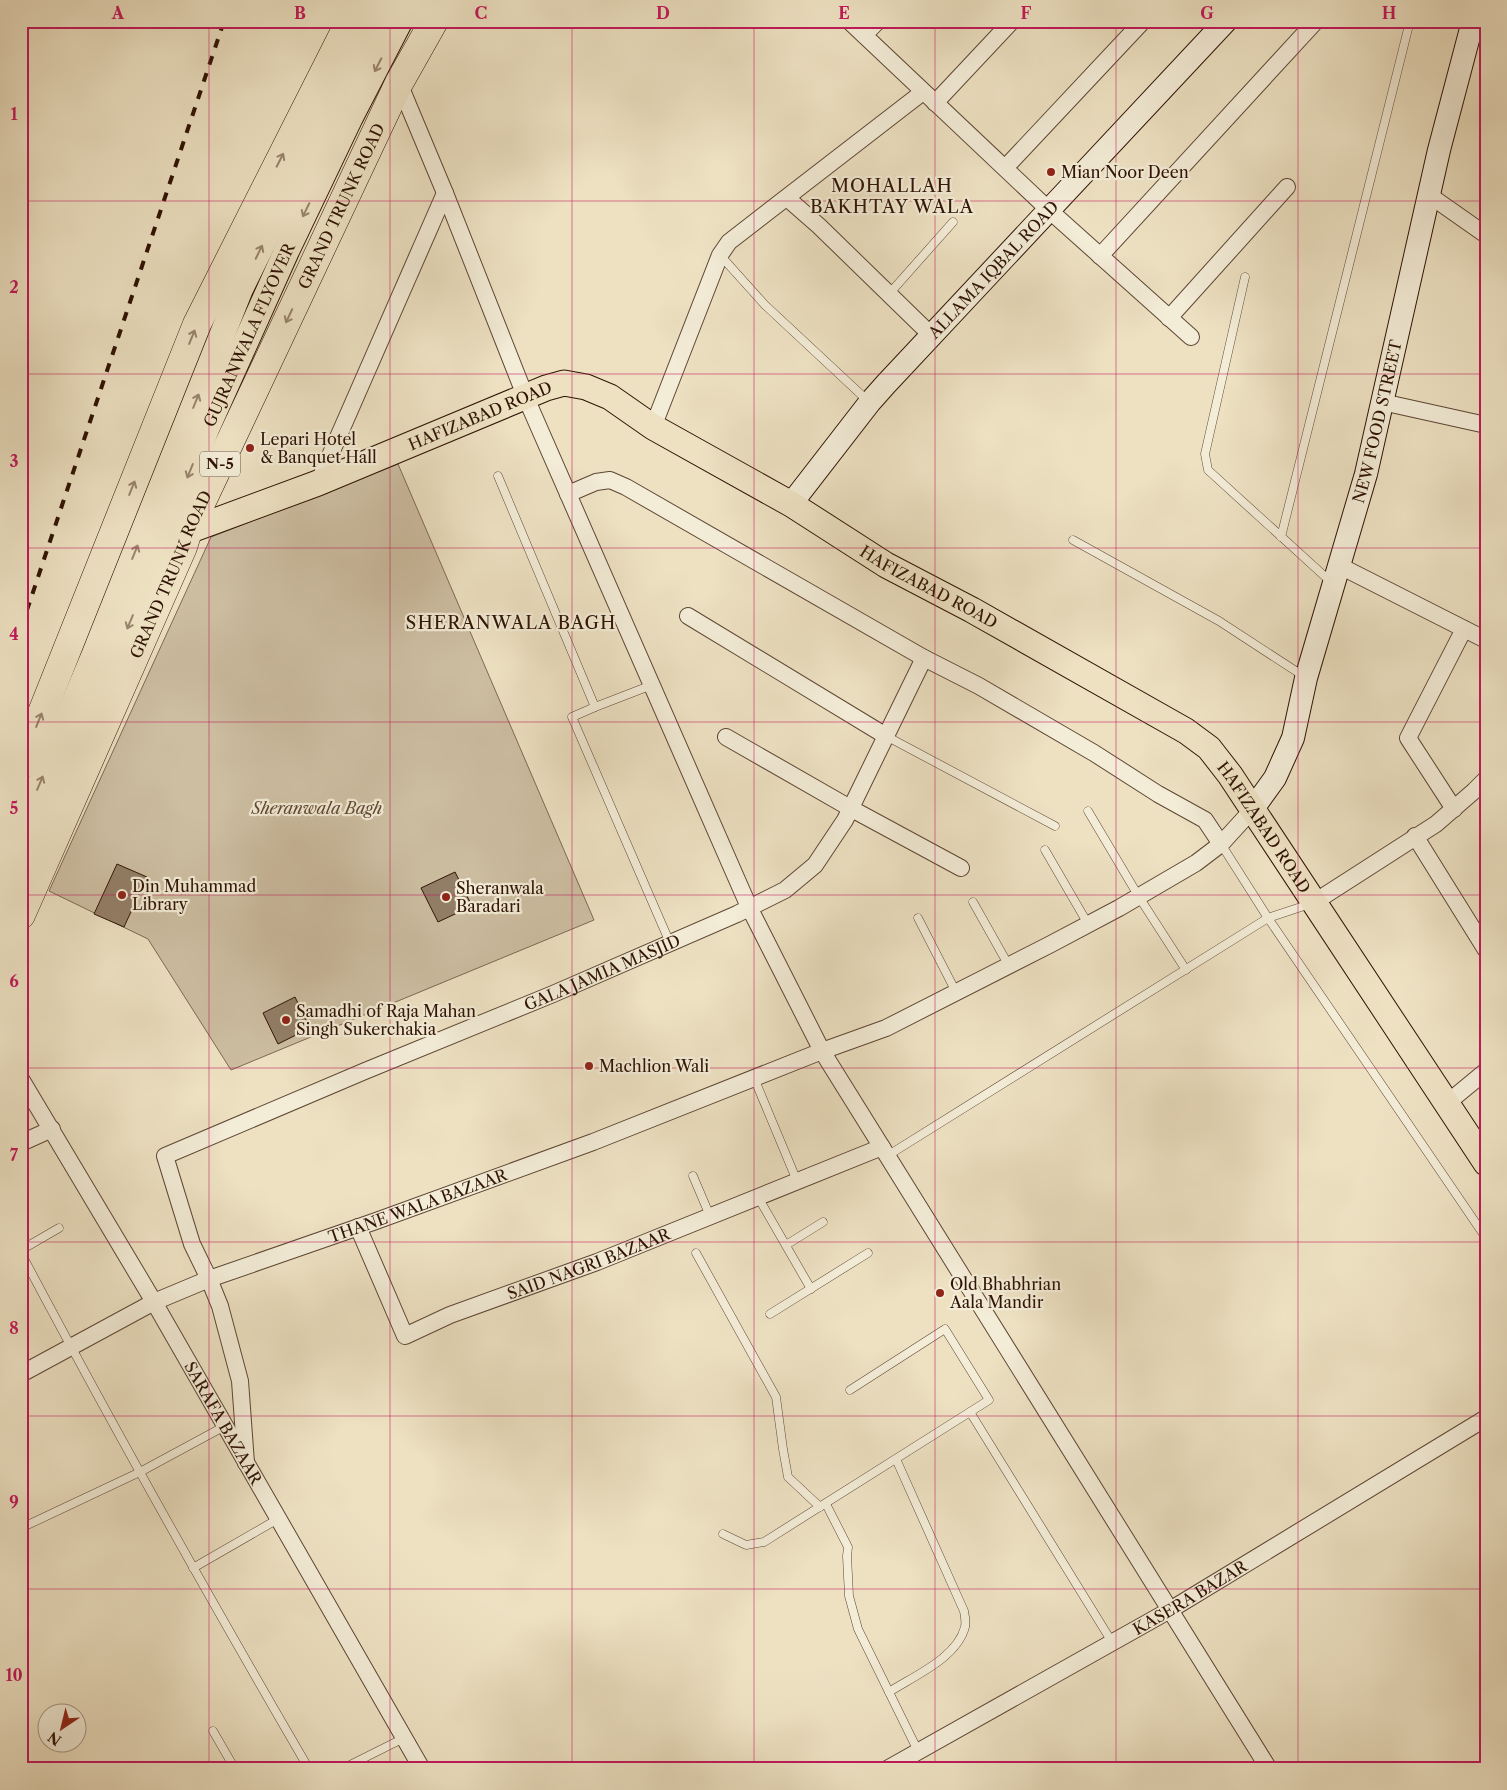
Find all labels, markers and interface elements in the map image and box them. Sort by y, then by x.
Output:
text: A [111,3,125,23]
text: B [294,3,306,23]
text: C [475,3,487,23]
text: D [656,3,670,23]
text: E [838,3,850,23]
text: F [1021,3,1032,23]
text: G [1200,3,1214,23]
text: H [1382,3,1396,23]
one-way arrow [373,57,383,72]
text: 1 [10,104,18,124]
street label: GRAND TRUNK ROAD [293,120,389,292]
one-way arrow [275,153,285,168]
place label: Mian Noor Deen [1061,162,1189,182]
marker: Mian Noor Deen [1045,166,1057,178]
district label: MOHALLAH BAKHTAY WALA [810,175,974,218]
street label: ALLAMA IQBAL ROAD [923,196,1063,343]
one-way arrow [301,202,310,217]
street label: GUJRANWALA FLYOVER [199,239,299,430]
one-way arrow [255,245,264,260]
text: 2 [9,277,19,297]
one-way arrow [284,308,294,323]
one-way arrow [187,330,197,345]
street label: NEW FOOD STREET [1348,338,1406,505]
street label: HAFIZABAD ROAD [405,377,555,454]
one-way arrow [191,394,201,409]
place label: Lepari Hotel & Banquet Hall [260,429,377,467]
marker: Lepari Hotel & Banquet Hall [244,442,256,454]
text: 3 [9,451,19,471]
road number: N-5 [200,452,240,476]
one-way arrow [185,462,194,478]
one-way arrow [128,481,137,496]
street label: GRAND TRUNK ROAD [125,487,216,661]
street label: HAFIZABAD ROAD [856,541,1001,632]
one-way arrow [131,545,140,560]
district label: SHERANWALA BAGH [406,612,616,634]
one-way arrow [125,613,134,629]
text: 4 [9,624,19,644]
one-way arrow [35,713,45,728]
street label: HAFIZABAD ROAD [1213,757,1315,897]
one-way arrow [36,776,45,791]
text: 5 [10,798,19,818]
park label: Sheranwala Bagh [251,798,382,818]
place label: Din Muhammad Library [132,876,257,914]
place label: Sheranwala Baradari [456,878,544,916]
marker: Din Muhammad Library [116,889,128,901]
marker: Sheranwala Baradari [440,891,452,903]
street label: GALA JAMIA MASJID [521,930,683,1015]
text: 6 [9,971,19,991]
place label: Samadhi of Raja Mahan Singh Sukerchakia [296,1001,476,1039]
marker: Samadhi of Raja Mahan Singh Sukerchakia [280,1014,292,1026]
place label: Machlion Wali [599,1056,709,1076]
marker: Machlion Wali [583,1060,595,1072]
text: 7 [10,1145,19,1165]
street label: THANE WALA BAZAAR [326,1164,511,1247]
street label: SAID NAGRI BAZAAR [504,1223,674,1304]
place label: Old Bhabhrian Aala Mandir [949,1274,1061,1312]
marker: Old Bhabhrian Aala Mandir [934,1287,946,1299]
text: 8 [9,1318,19,1338]
street label: SARAFA BAZAAR [180,1358,267,1489]
text: 9 [9,1492,19,1512]
street label: KASERA BAZAR [1129,1555,1252,1639]
text: 10 [5,1665,23,1685]
north arrow [38,1702,88,1752]
text: N [44,1728,65,1750]

